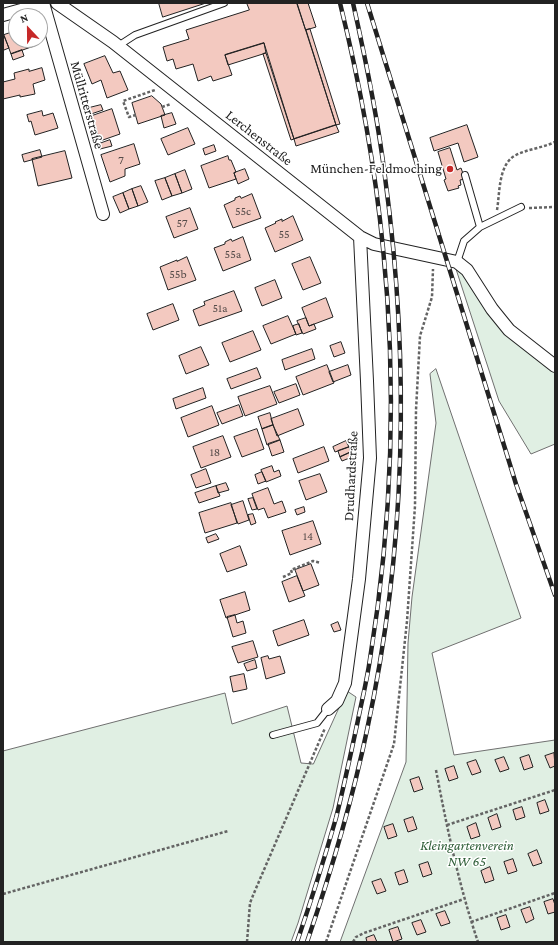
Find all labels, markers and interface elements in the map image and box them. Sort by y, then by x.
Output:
north arrow [8,8,48,48]
text: N [18,11,30,25]
street label: Müllritterstraße [66,59,108,151]
street label: Lerchenstraße [222,107,296,169]
house number: 7 [118,153,124,167]
place label: München-Feldmoching [310,161,442,177]
marker: München-Feldmoching [445,164,455,174]
house number: 55c [235,204,251,218]
house number: 57 [177,216,187,230]
house number: 55 [278,227,290,241]
house number: 55a [225,247,241,261]
house number: 55b [169,267,187,281]
house number: 51a [212,301,228,315]
street label: Drudhardstraße [340,430,362,522]
house number: 18 [210,445,220,459]
house number: 14 [303,529,313,543]
park label: Kleingartenverein NW 65 [420,838,514,870]

